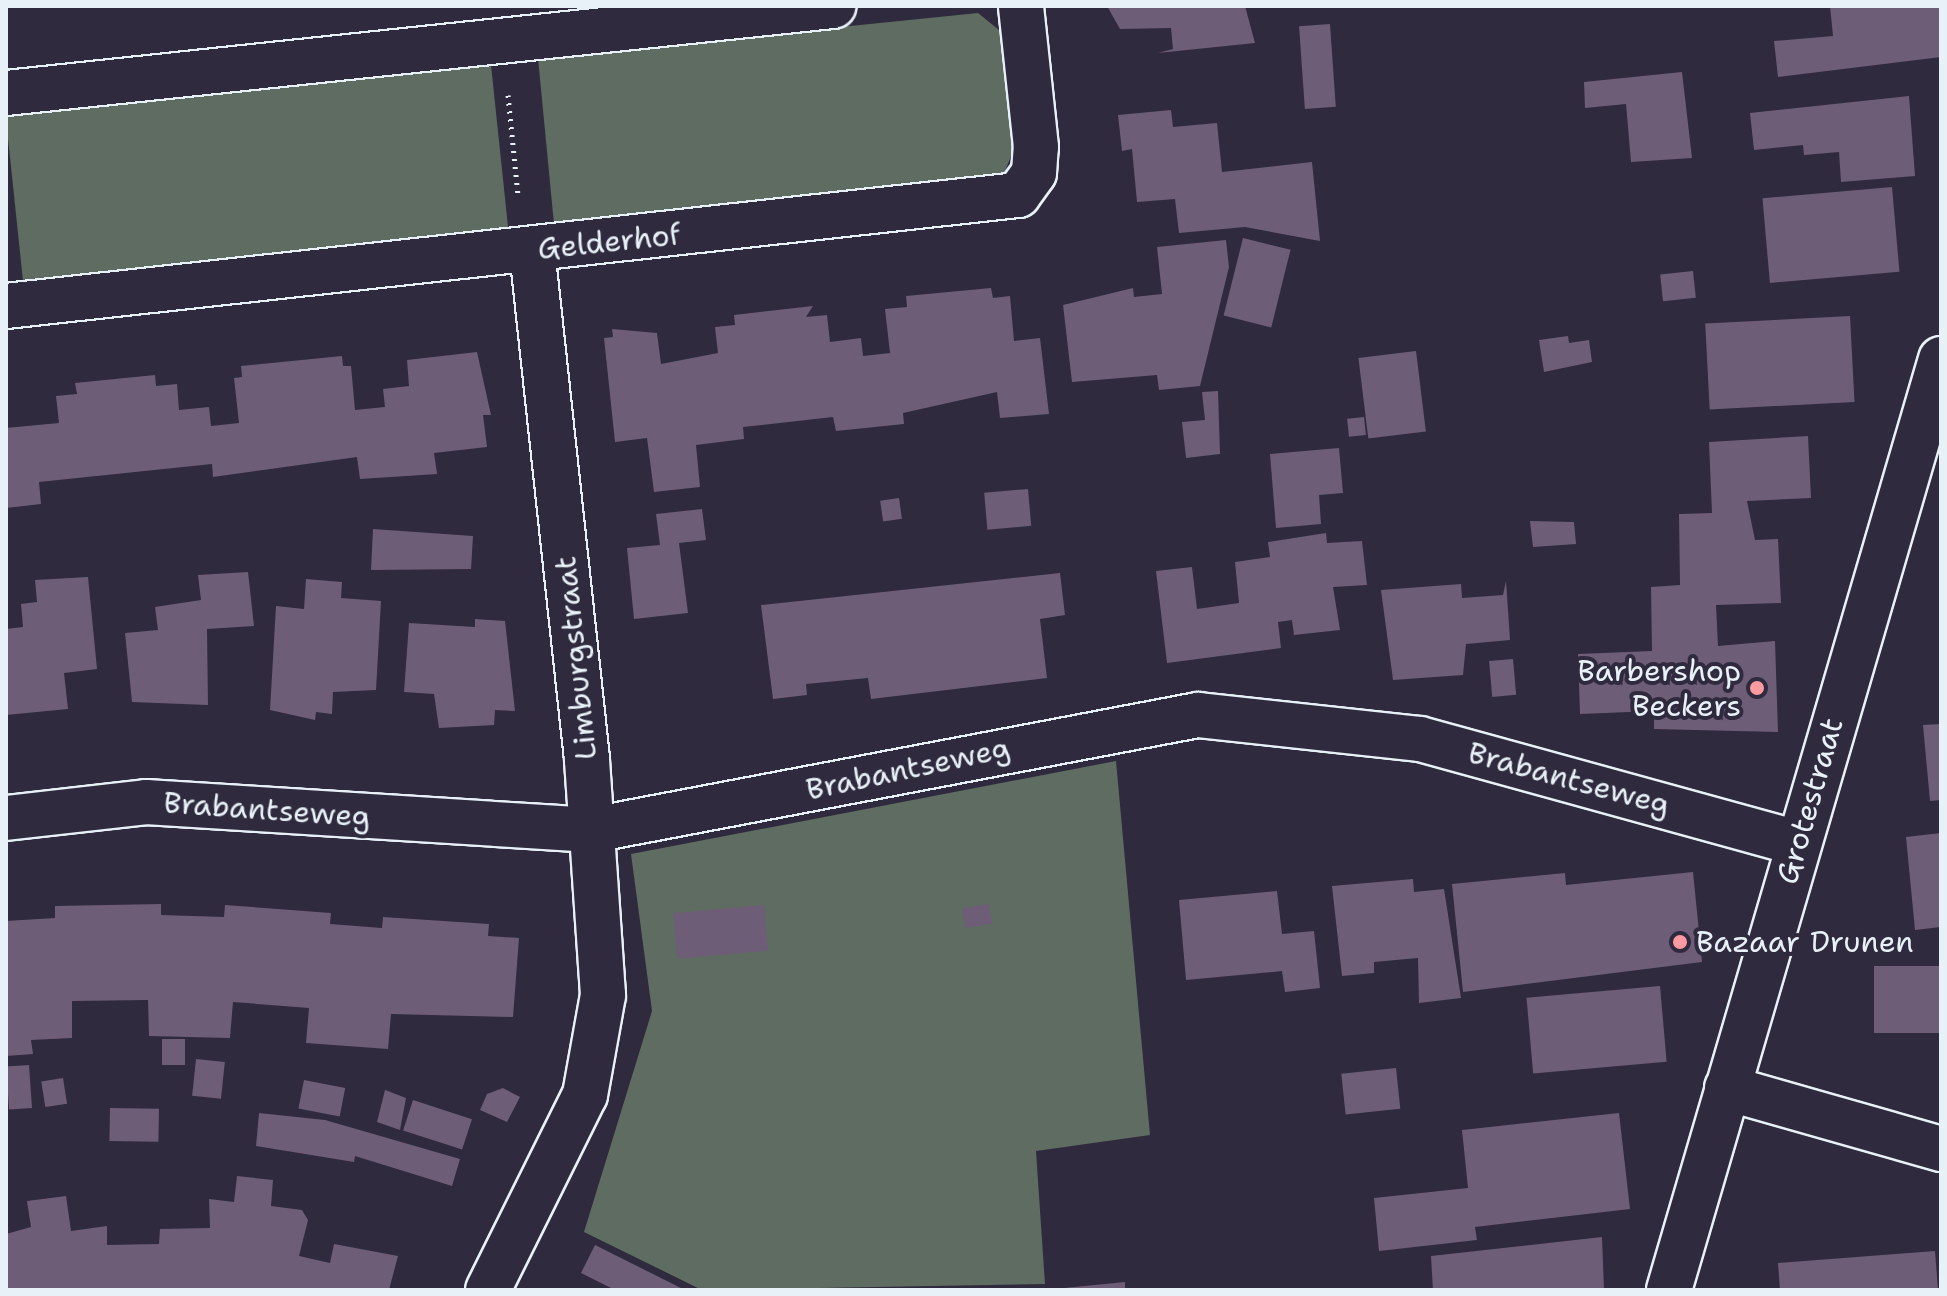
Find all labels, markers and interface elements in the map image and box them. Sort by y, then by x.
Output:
street label: Gelderhof [536,217,682,267]
street label: Limburgstraat [547,554,605,762]
place label: Barbershop Beckers [1578,653,1741,724]
marker: Barbershop Beckers [1748,679,1766,697]
street label: Grotestraat [1769,714,1851,888]
street label: Brabantseweg [803,730,1013,808]
street label: Brabantseweg [1464,735,1674,823]
street label: Brabantseweg [162,785,372,835]
place label: Bazaar Drunen [1696,924,1914,960]
marker: Bazaar Drunen [1671,933,1689,951]

